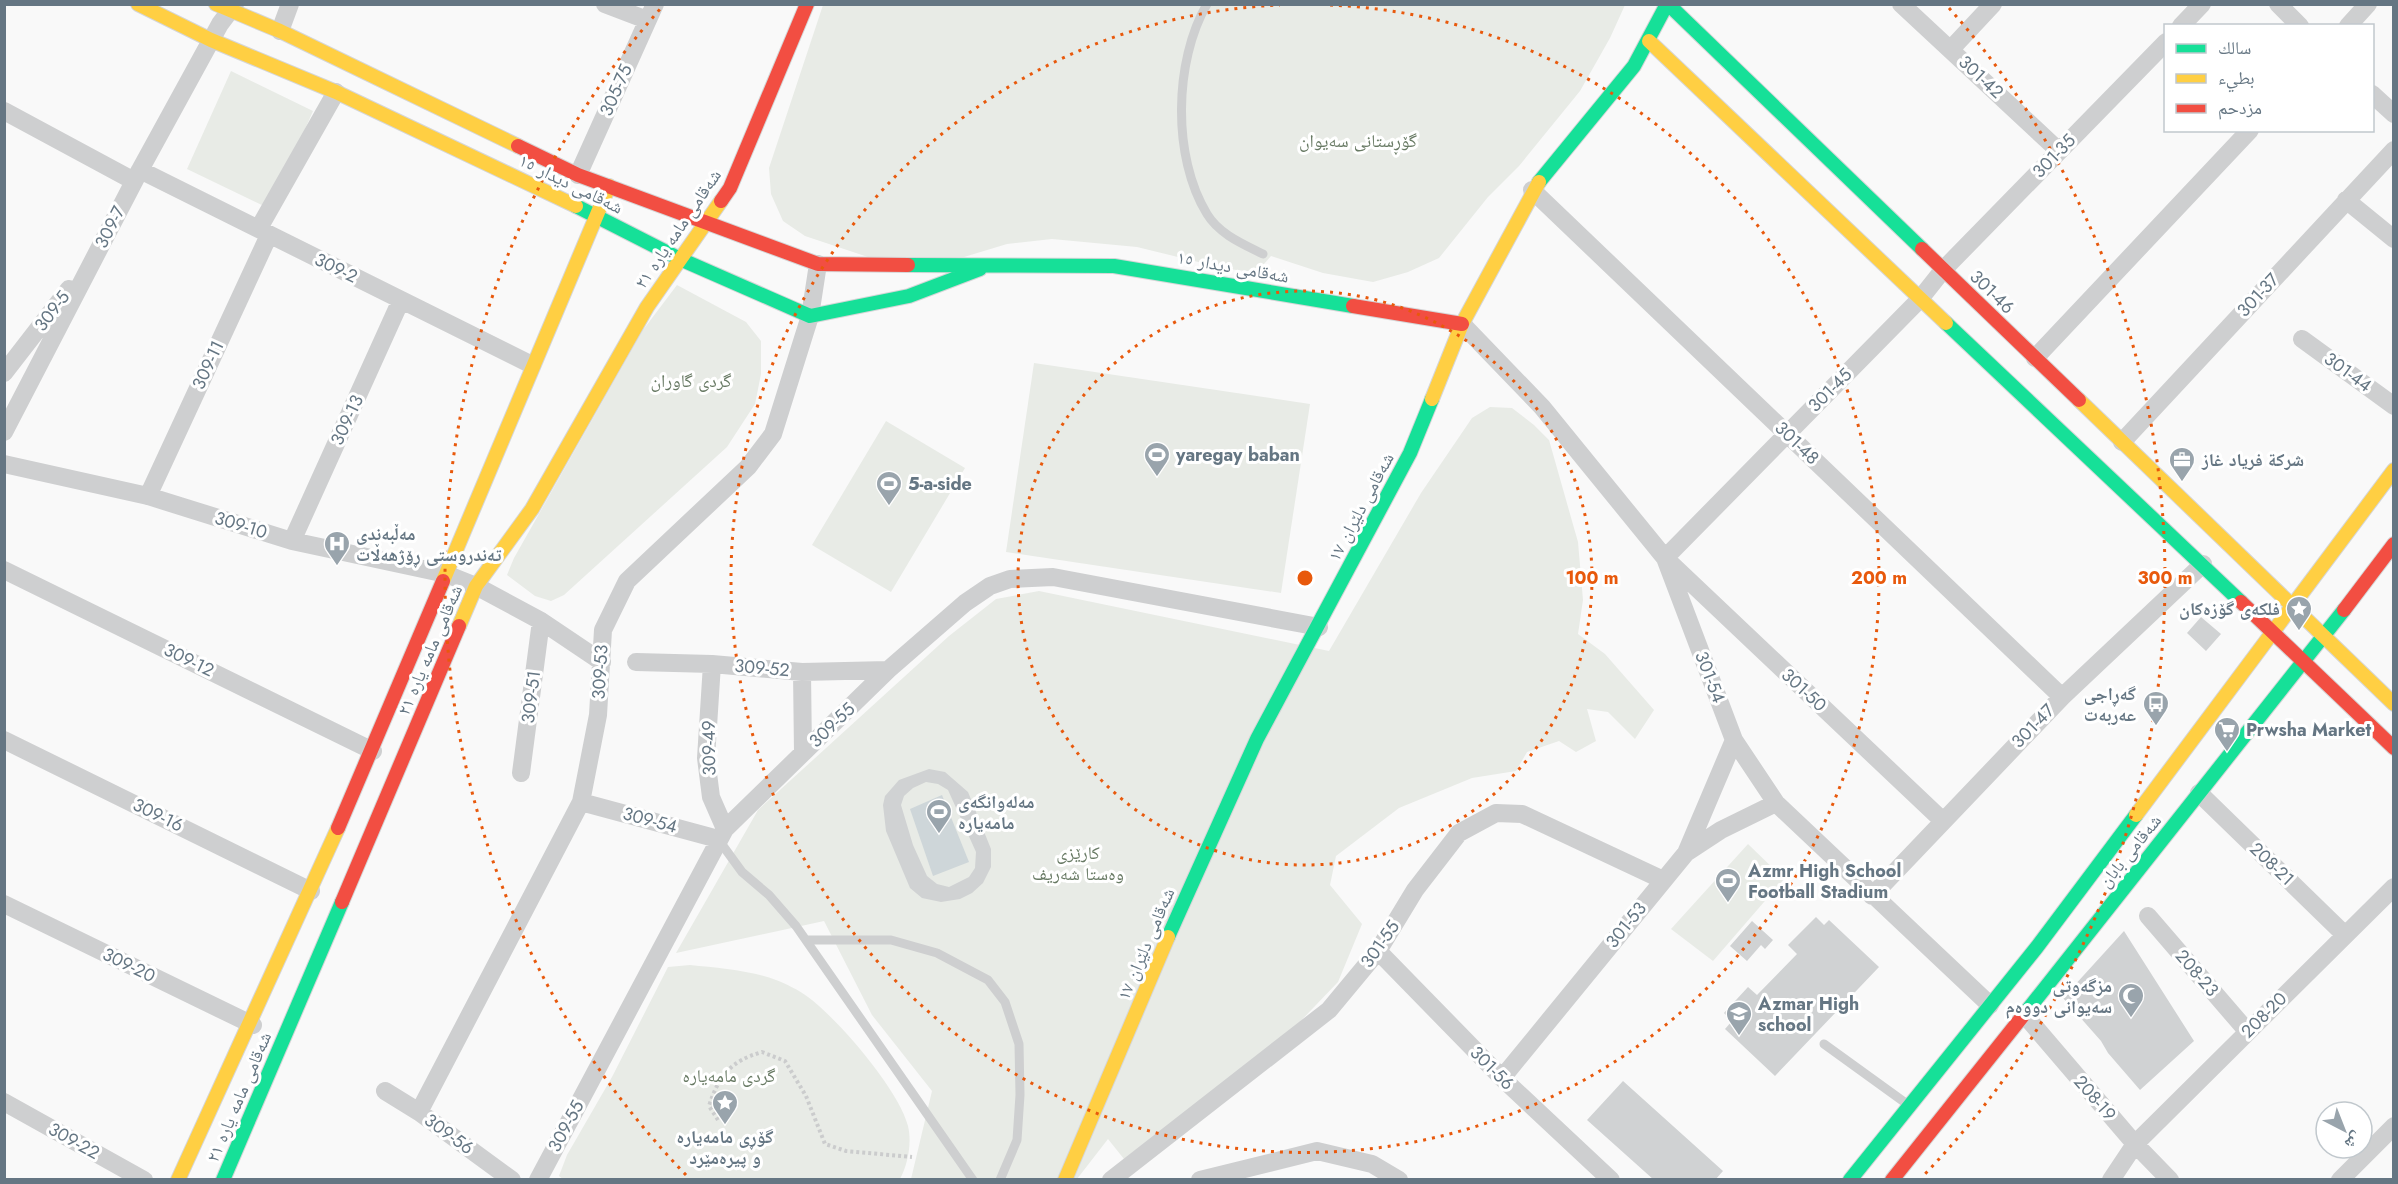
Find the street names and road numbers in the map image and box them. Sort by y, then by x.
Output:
street label: 301-42 [1953,49,2009,105]
street label: 305-75 [593,60,639,120]
street label: 301-35 [2026,128,2082,184]
street label: شەقامی دیدار ١٥ [515,148,627,220]
street label: شەقامی مامە یارە ٢١ [628,164,728,294]
street label: 309-7 [88,201,132,253]
street label: شەقامی دیدار ١٥ [1175,244,1291,290]
street label: 309-2 [310,246,362,290]
street label: 301-46 [1964,264,2020,320]
street label: 301-37 [2231,267,2285,323]
street label: 309-5 [28,285,76,337]
street label: 309-11 [185,336,231,394]
street label: 301-44 [2319,346,2377,398]
street label: 301-45 [1802,362,1858,418]
street label: 309-13 [324,390,370,449]
street label: 301-48 [1769,415,1825,471]
street label: شەقامی دلێران ١٧ [1321,448,1401,566]
street label: 309-10 [212,505,271,545]
street label: شەقامی مامە یارە ٢١ [391,581,469,719]
street label: 309-12 [159,637,219,683]
street label: 309-53 [586,644,614,700]
street label: 301-54 [1688,648,1732,706]
street label: 309-52 [733,653,791,683]
street label: 301-50 [1776,662,1833,718]
street label: 309-51 [515,669,547,725]
street label: 309-55 [803,697,861,753]
street label: 301-47 [2005,698,2061,754]
street label: 309-49 [696,720,722,776]
street label: 309-16 [128,792,188,838]
street label: 309-54 [620,800,680,840]
street label: شەقامی بابان [2092,809,2168,893]
street label: 208-21 [2244,836,2300,892]
street label: شەقامی دلێران ١٧ [1111,884,1181,1004]
street label: 301-53 [1599,896,1653,954]
street label: 301-55 [1354,915,1406,973]
street label: 309-20 [98,941,160,989]
street label: 208-23 [2169,944,2225,1002]
street label: 208-20 [2235,986,2293,1044]
street label: شەقامی مامە یارە ٢١ [200,1028,278,1166]
street label: 301-56 [1464,1040,1520,1096]
street label: 208-19 [2068,1069,2122,1127]
street label: 309-55 [542,1096,590,1156]
street label: 309-56 [419,1107,479,1161]
street label: 309-22 [44,1116,104,1166]

